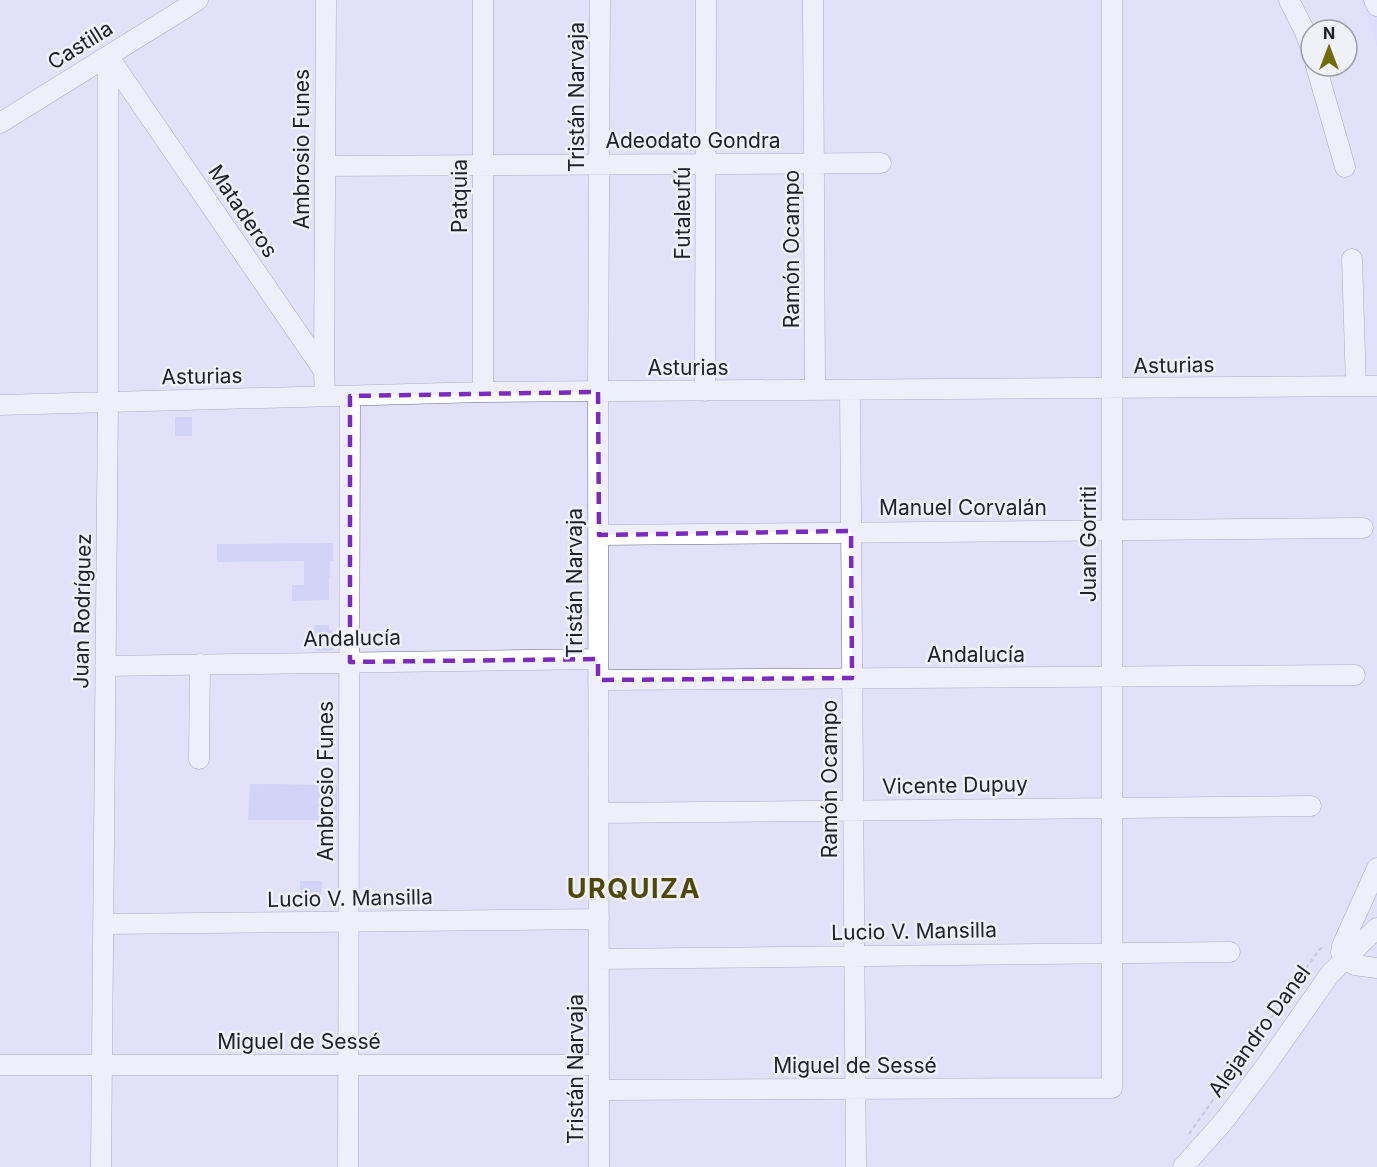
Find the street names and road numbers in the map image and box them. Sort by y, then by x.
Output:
street label: Castilla [43,15,117,75]
street label: Tristán Narvaja [564,22,589,172]
street label: Ambrosio Funes [289,69,314,229]
street label: Adeodato Gondra [605,128,781,153]
street label: Patquia [447,159,472,233]
street label: Mataderos [203,160,283,262]
street label: Futaleufú [670,167,695,259]
street label: Ramón Ocampo [779,170,804,328]
street label: Asturias [1133,352,1215,378]
street label: Asturias [647,355,729,380]
street label: Asturias [161,363,243,389]
street label: Juan Gorriti [1076,486,1101,602]
street label: Manuel Corvalán [879,495,1047,520]
street label: Tristán Narvaja [562,508,587,658]
street label: Juan Rodríguez [68,533,96,689]
street label: Andalucía [303,625,401,651]
street label: Andalucía [927,642,1025,667]
street label: Ramón Ocampo [817,700,842,858]
street label: Ambrosio Funes [313,701,338,861]
street label: Vicente Dupuy [882,771,1028,799]
street label: Lucio V. Mansilla [267,884,433,912]
street label: Lucio V. Mansilla [831,917,997,945]
street label: Alejandro Danel [1203,960,1315,1102]
street label: Tristán Narvaja [563,994,588,1144]
street label: Miguel de Sessé [217,1029,381,1054]
street label: Miguel de Sessé [773,1053,937,1078]

